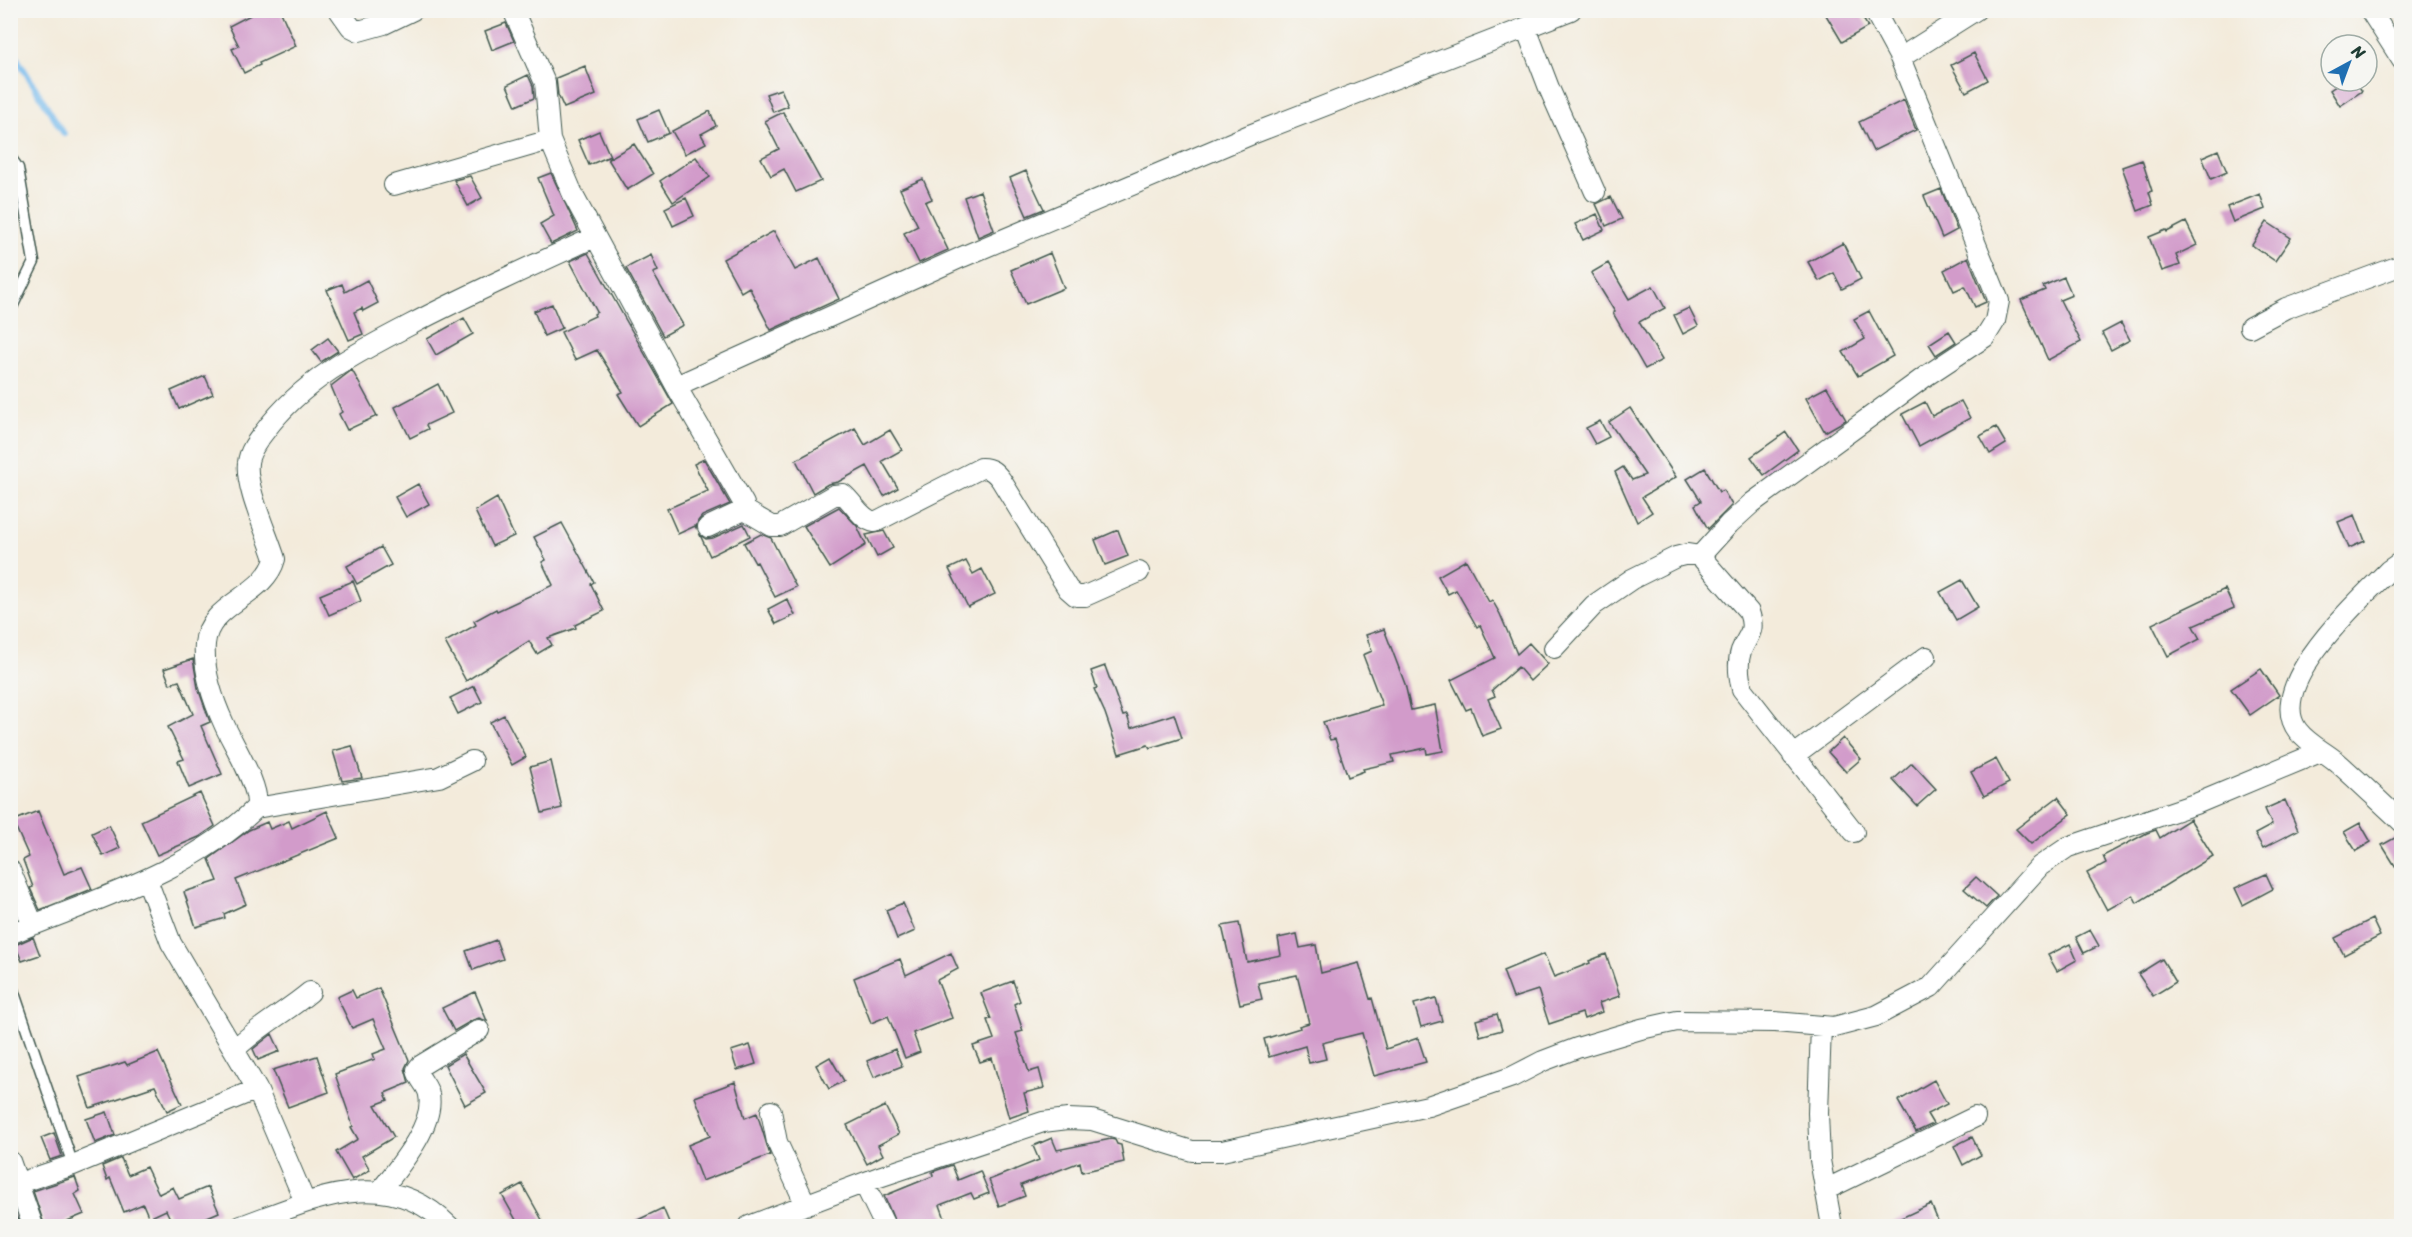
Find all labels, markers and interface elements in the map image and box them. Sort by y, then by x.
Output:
north arrow [2319,33,2379,93]
text: N [2344,37,2373,67]

